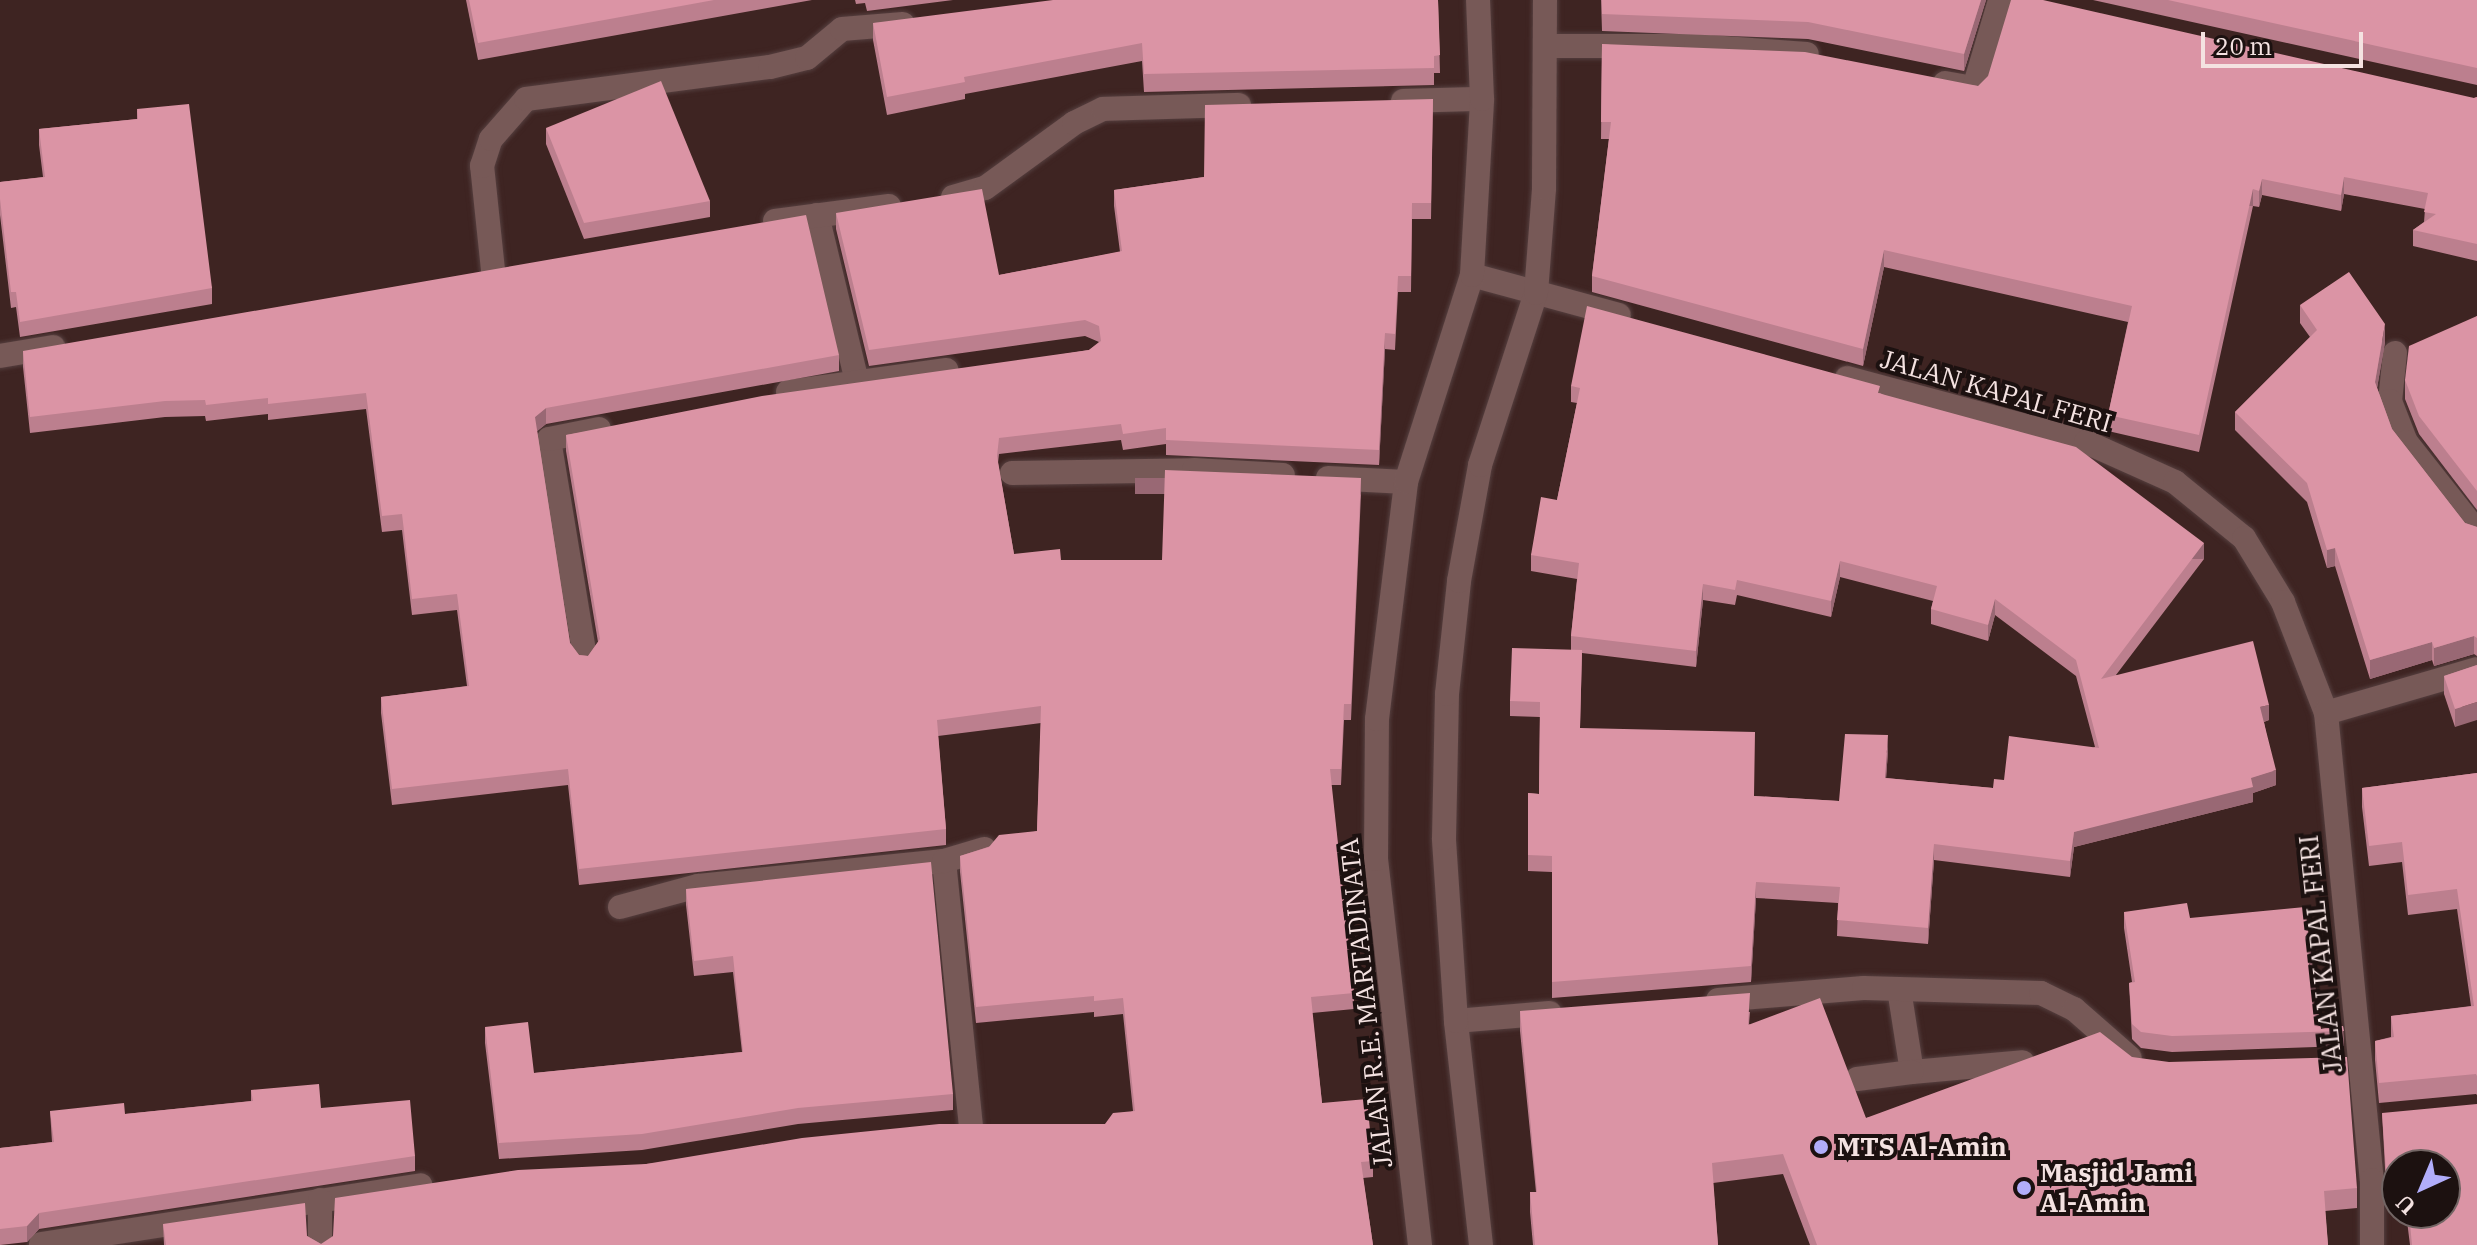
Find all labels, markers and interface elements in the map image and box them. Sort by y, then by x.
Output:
scale bar [2205,16,2367,66]
text: 20 m [2215,30,2272,62]
street label: JALAN KAPAL FERI [1877,343,2115,439]
street label: JALAN KAPAL FERI [2293,834,2349,1074]
street label: JALAN R.E. MARTADINATA [1333,837,1399,1169]
place label: MTS Al-Amin [1837,1131,2007,1163]
marker: MTS Al-Amin [1812,1138,1830,1156]
north arrow [2381,1149,2461,1229]
place label: Masjid Jami Al-Amin [2040,1157,2193,1218]
marker: Masjid Jami Al-Amin [2015,1179,2033,1197]
text: U [2389,1189,2422,1221]

